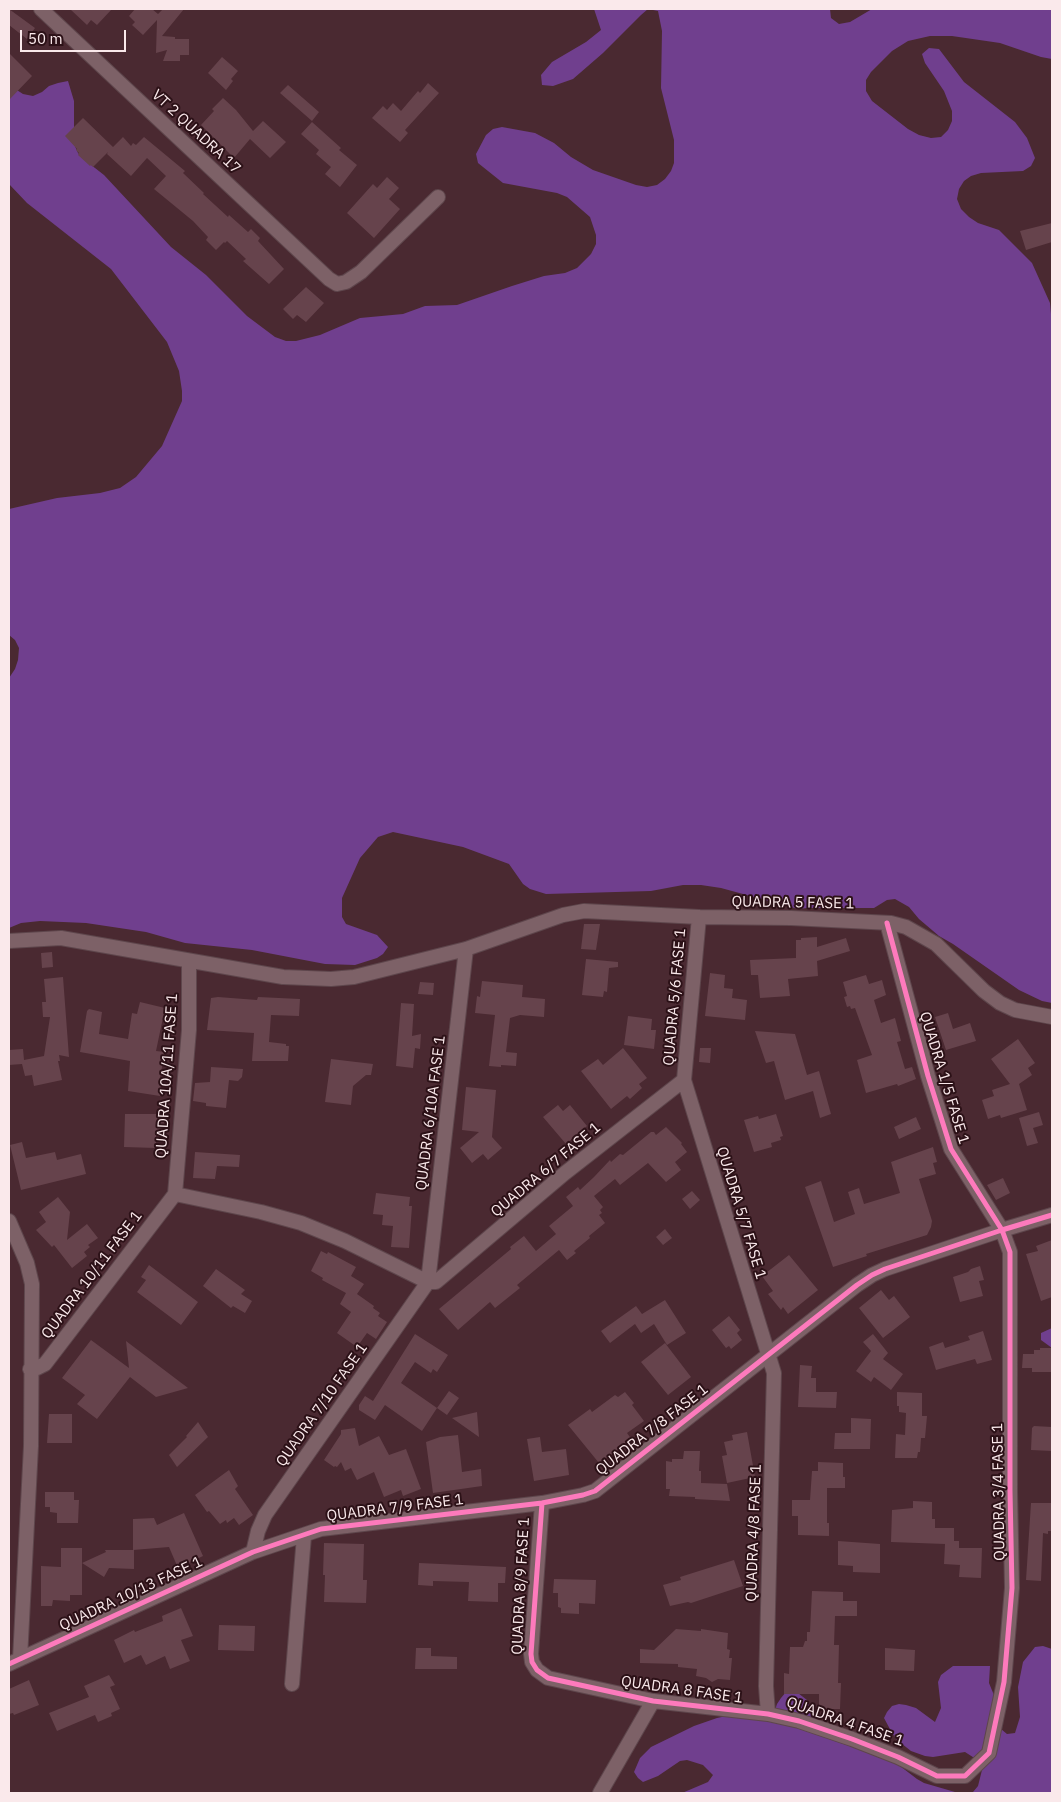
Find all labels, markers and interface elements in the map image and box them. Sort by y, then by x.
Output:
scale bar [22,20,129,52]
text: 50 m [28,29,63,48]
street label: VT 2 QUADRA 17 [148,86,244,178]
street label: QUADRA 5 FASE 1 [731,893,855,913]
street label: QUADRA 5/6 FASE 1 [660,928,690,1066]
street label: QUADRA 10A/11 FASE 1 [152,993,182,1159]
street label: QUADRA 1/5 FASE 1 [915,1010,973,1146]
street label: QUADRA 6/10A FASE 1 [413,1034,449,1192]
street label: QUADRA 6/7 FASE 1 [487,1119,605,1221]
street label: QUADRA 5/7 FASE 1 [712,1145,770,1281]
street label: QUADRA 10/11 FASE 1 [38,1207,146,1343]
street label: QUADRA 7/10 FASE 1 [273,1340,371,1470]
street label: QUADRA 7/8 FASE 1 [592,1381,712,1479]
street label: QUADRA 3/4 FASE 1 [989,1423,1009,1561]
street label: QUADRA 4/8 FASE 1 [743,1464,765,1602]
street label: QUADRA 7/9 FASE 1 [326,1491,464,1525]
street label: QUADRA 8/9 FASE 1 [508,1517,534,1655]
street label: QUADRA 10/13 FASE 1 [57,1553,205,1635]
street label: QUADRA 8 FASE 1 [620,1673,744,1707]
street label: QUADRA 4 FASE 1 [784,1693,906,1751]

